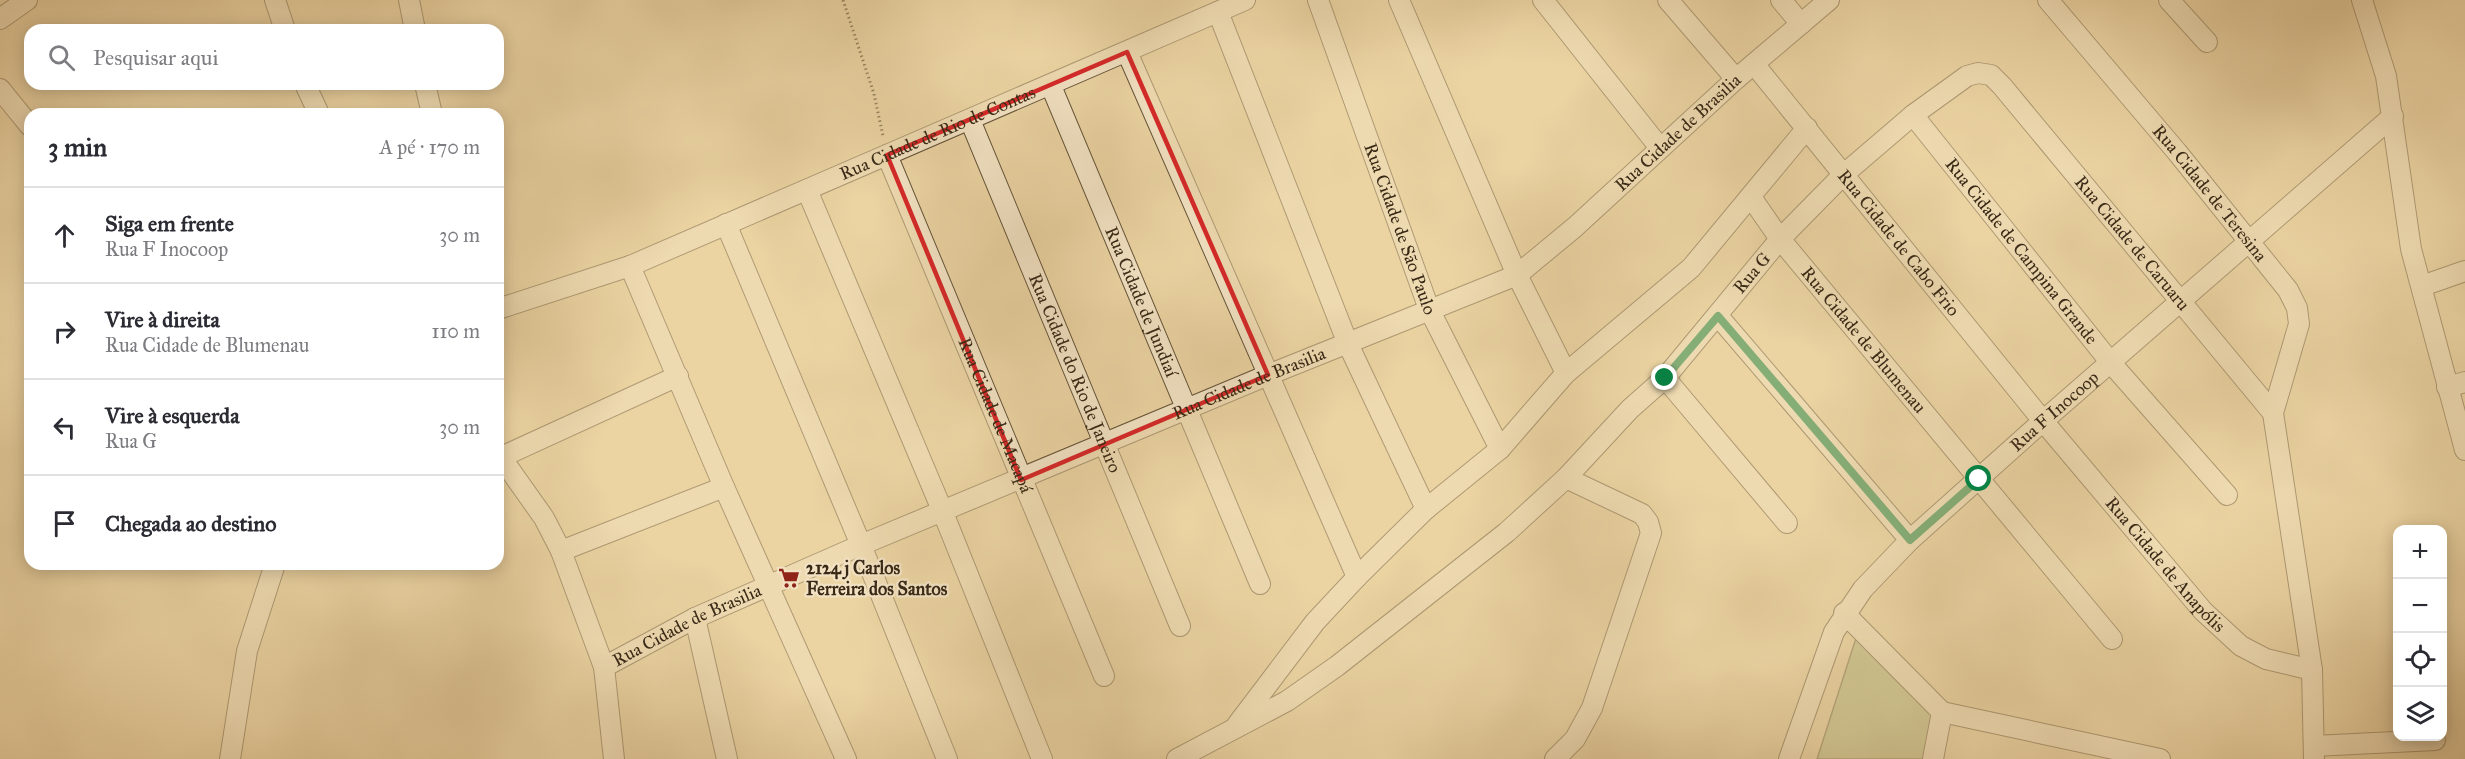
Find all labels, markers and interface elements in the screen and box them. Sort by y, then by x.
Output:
search box [24,24,504,90]
icon: search [45,41,78,74]
text: Pesquisar aqui [93,44,218,71]
street label: Rua Cidade de Brasilia [1610,69,1746,196]
street label: Rua Cidade de Rio de Contas [836,81,1039,185]
street label: Rua Cidade de Teresina [2148,120,2272,266]
text: 3 min [48,131,107,163]
text: A pé · 170 m [380,135,480,159]
street label: Rua Cidade de São Paulo [1359,140,1441,318]
street label: Rua Cidade de Campina Grande [1940,153,2103,349]
street label: Rua Cidade de Cabo Frio [1833,165,1965,321]
street label: Rua Cidade de Caruaru [2070,171,2195,315]
text: Siga em frente [105,210,234,237]
icon: ahead [48,219,81,252]
text: 30 m [439,223,480,247]
street label: Rua Cidade de Jundiaí [1100,223,1183,381]
text: Rua F Inocoop [105,237,228,261]
street label: Rua G [1729,248,1775,298]
street label: Rua Cidade de Blumenau [1796,262,1931,418]
street label: Rua Cidade do Rio de Janeiro [1024,270,1126,476]
text: Vire à direita [105,306,220,333]
icon: right [48,315,81,348]
text: 110 m [432,319,480,343]
text: Rua Cidade de Blumenau [105,333,309,357]
street label: Rua Cidade de Macapá [953,334,1038,497]
street label: Rua Cidade de Brasilia [1169,342,1329,425]
route end [1651,364,1677,390]
street label: Rua F Inocoop [2006,366,2103,456]
text: Vire à esquerda [105,402,239,429]
icon: left [48,411,81,444]
text: 30 m [439,415,480,439]
text: Rua G [105,429,157,453]
route start [1965,465,1991,491]
street label: Rua Cidade de Anapólis [2101,492,2230,637]
icon: arrive [48,507,81,540]
text: Chegada ao destino [105,510,276,537]
map controls [2393,525,2447,741]
button: + [2393,525,2447,579]
place label: 2124 j Carlos Ferreira dos Santos [806,557,948,600]
supermarket icon: 2124 j Carlos Ferreira dos Santos [777,566,801,590]
street label: Rua Cidade de Brasilia [609,579,765,671]
button: − [2393,579,2447,633]
button: locate [2393,633,2447,687]
button: layers [2393,687,2447,741]

